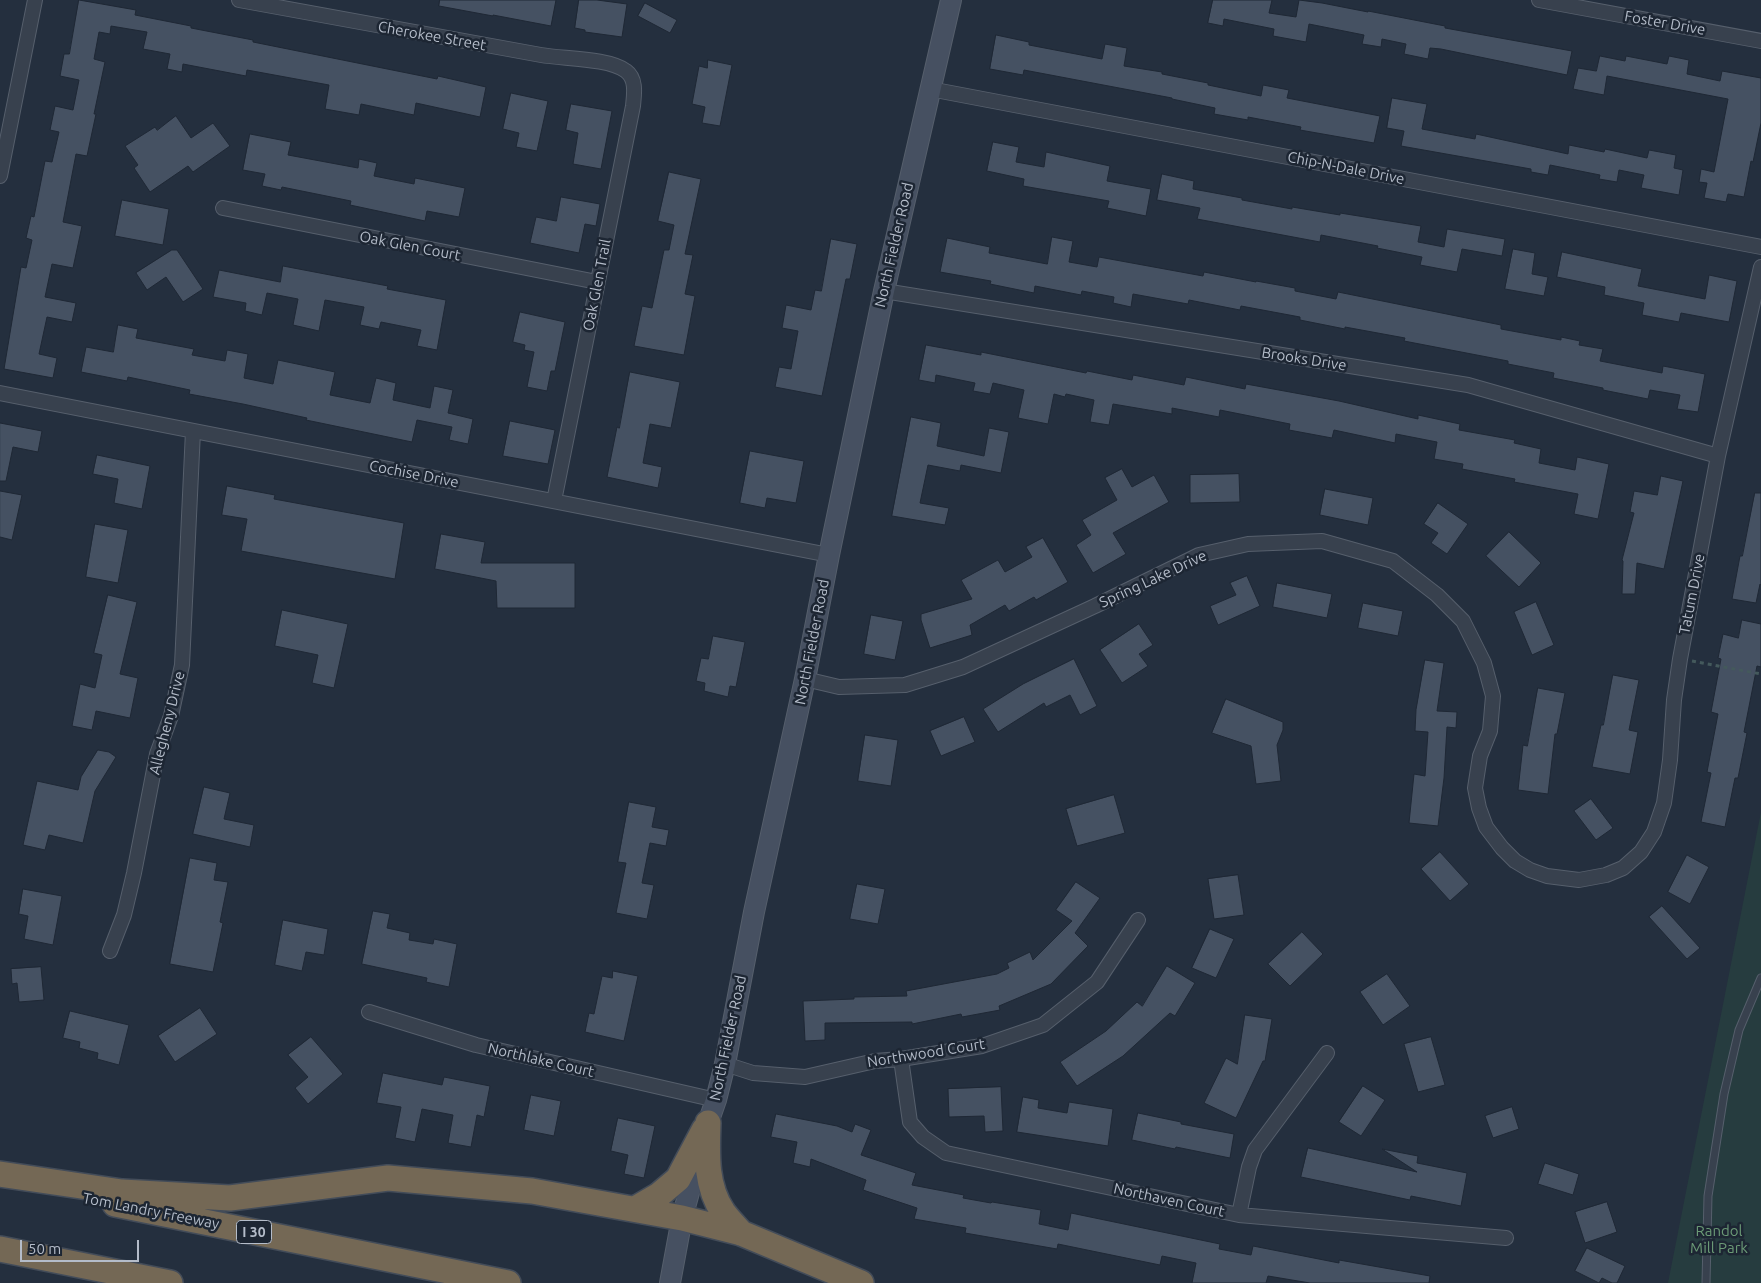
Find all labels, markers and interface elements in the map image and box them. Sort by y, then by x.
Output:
street label: Foster Drive [1623,7,1707,39]
street label: Cherokee Street [376,18,488,54]
street label: Chip-N-Dale Drive [1286,148,1406,188]
street label: North Fielder Road [871,181,917,309]
street label: Oak Glen Court [358,227,462,265]
street label: Oak Glen Trail [579,237,615,333]
street label: Brooks Drive [1260,343,1348,375]
street label: Cochise Drive [368,457,460,491]
street label: Spring Lake Drive [1096,546,1210,612]
street label: Tatum Drive [1675,552,1709,636]
street label: North Fielder Road [791,578,833,706]
street label: Allegheny Drive [145,669,189,777]
street label: North Fielder Road [706,974,750,1102]
street label: Northwood Court [866,1035,986,1071]
street label: Northlake Court [486,1039,596,1081]
street label: Northaven Court [1112,1179,1226,1221]
street label: Tom Landry Freeway [81,1189,221,1233]
road number: I 30 [236,1220,272,1244]
park label: Randol Mill Park [1690,1222,1748,1257]
scale bar [22,1230,141,1262]
text: 50 m [28,1240,61,1257]

